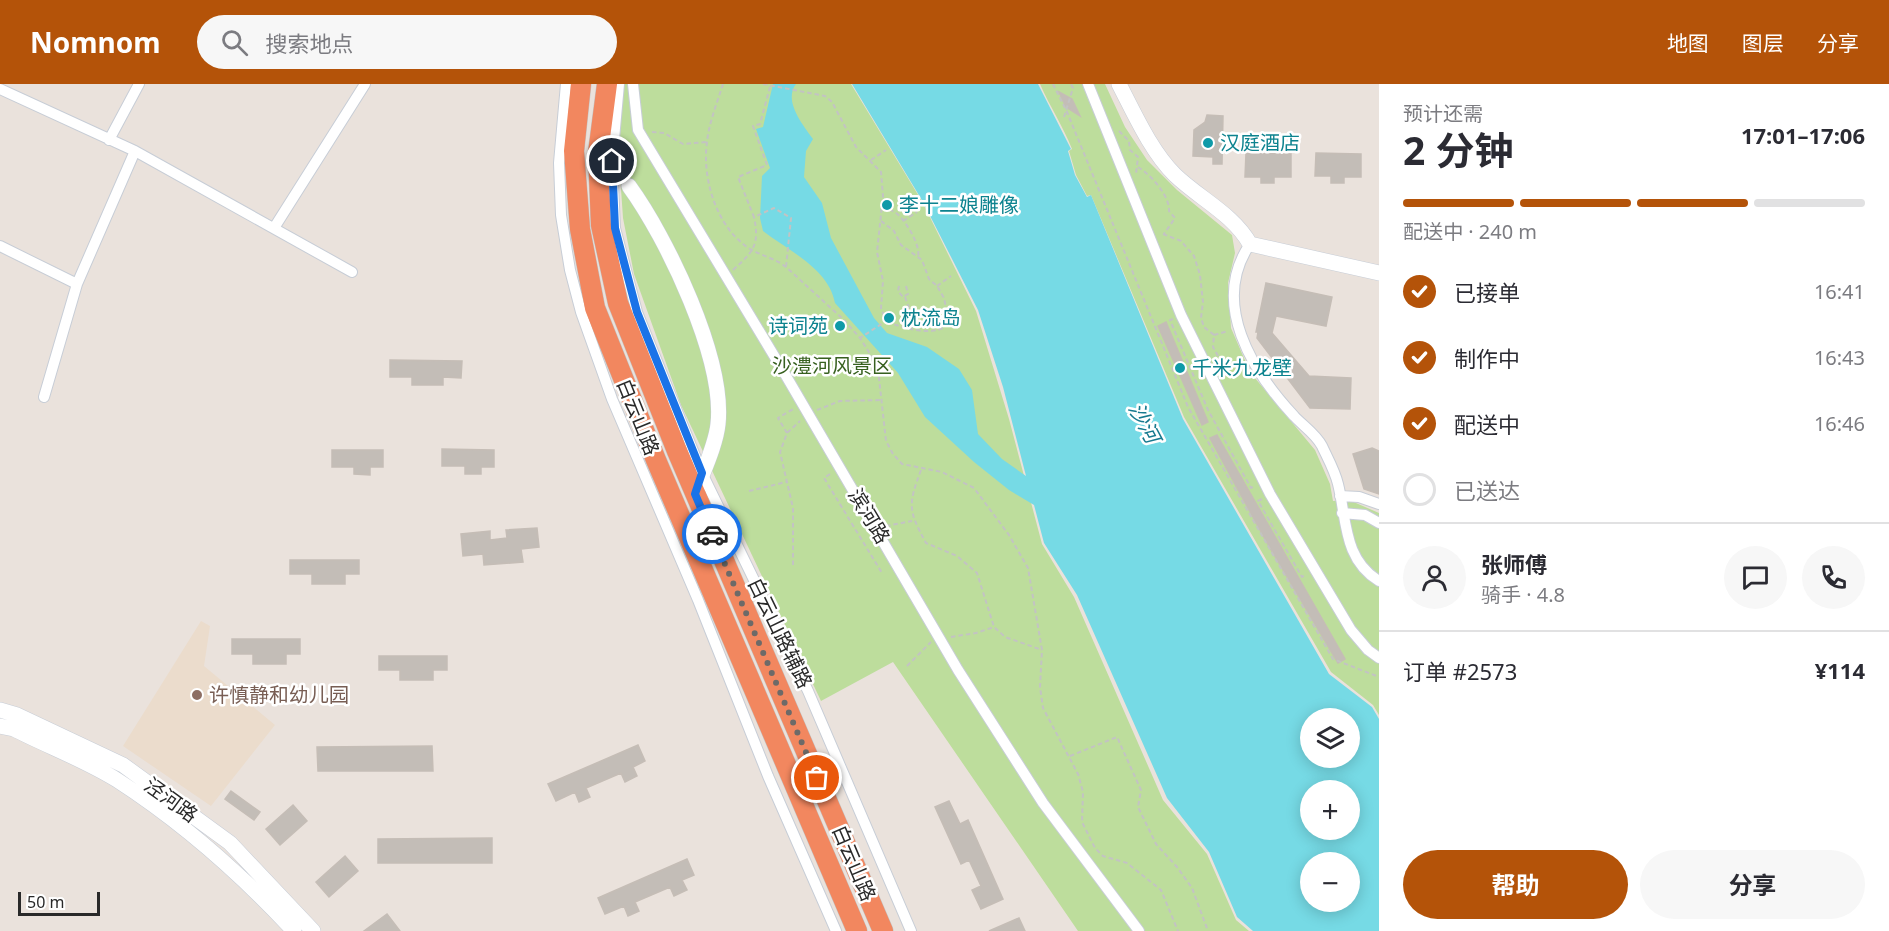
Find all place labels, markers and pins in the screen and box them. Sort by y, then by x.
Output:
place label: 汉庭酒店 [1220,129,1300,156]
pin [586,135,637,186]
marker: 汉庭酒店 [1201,136,1215,150]
place label: 李十二娘雕像 [899,191,1019,218]
marker: 李十二娘雕像 [880,198,894,212]
place label: 枕流岛 [901,304,961,331]
marker: 枕流岛 [882,311,896,325]
place label: 诗词苑 [768,312,828,339]
marker: 诗词苑 [833,319,847,333]
place label: 千米九龙壁 [1192,354,1292,381]
marker: 千米九龙壁 [1173,361,1187,375]
place label: 许慎静和幼儿园 [209,681,349,708]
marker: 许慎静和幼儿园 [190,688,204,702]
pin [791,752,842,803]

